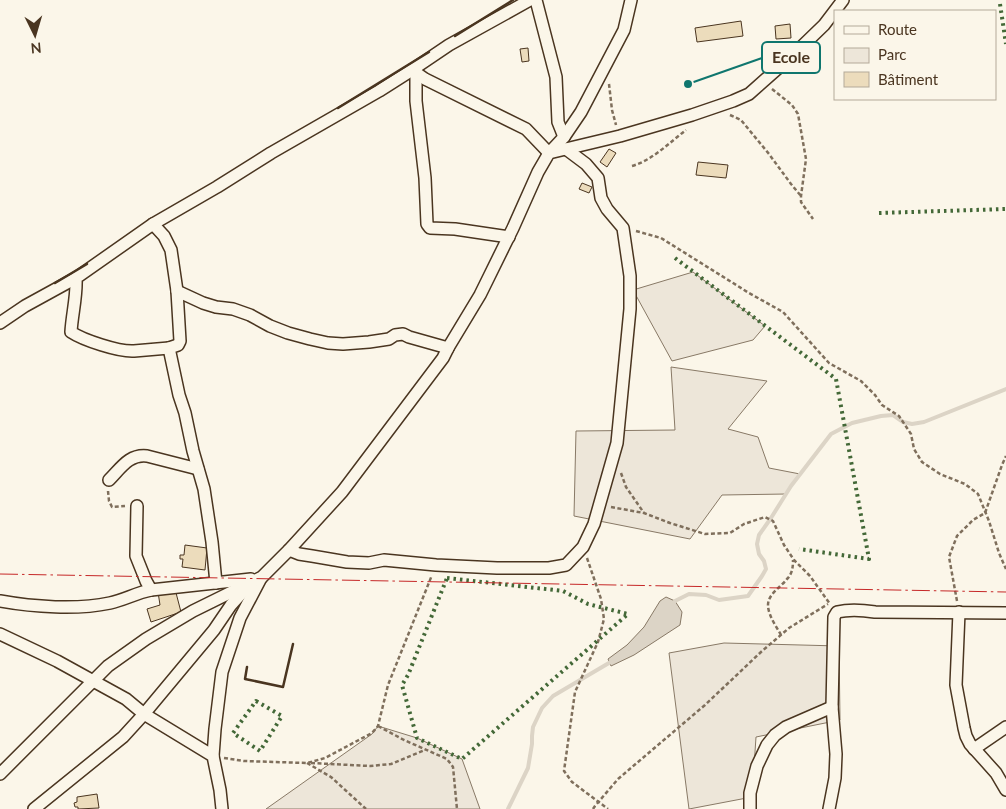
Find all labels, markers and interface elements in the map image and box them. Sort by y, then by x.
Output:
north arrow [10,10,60,60]
legend [834,10,996,100]
text: Route [878,20,917,38]
text: N [30,40,42,57]
callout: Ecole [762,42,820,73]
text: Parc [878,45,907,63]
text: Ecole [772,47,811,66]
text: Bâtiment [878,70,939,88]

